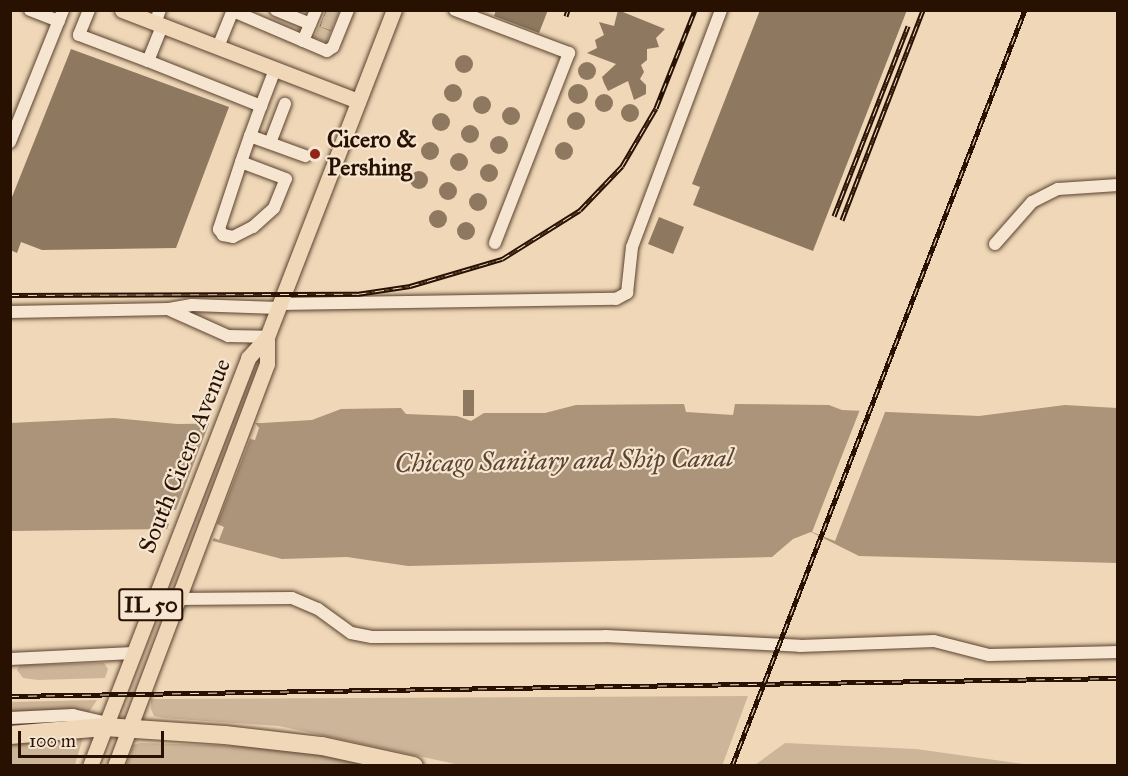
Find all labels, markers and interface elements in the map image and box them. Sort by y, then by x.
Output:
place label: Cicero & Pershing [327,126,417,182]
marker: Cicero & Pershing [308,147,322,161]
street label: South Cicero Avenue [133,355,237,557]
water label: Chicago Sanitary and Ship Canal [394,442,734,480]
road number: IL 50 [118,586,184,624]
scale bar [21,719,166,757]
text: 100 m [29,730,76,752]

